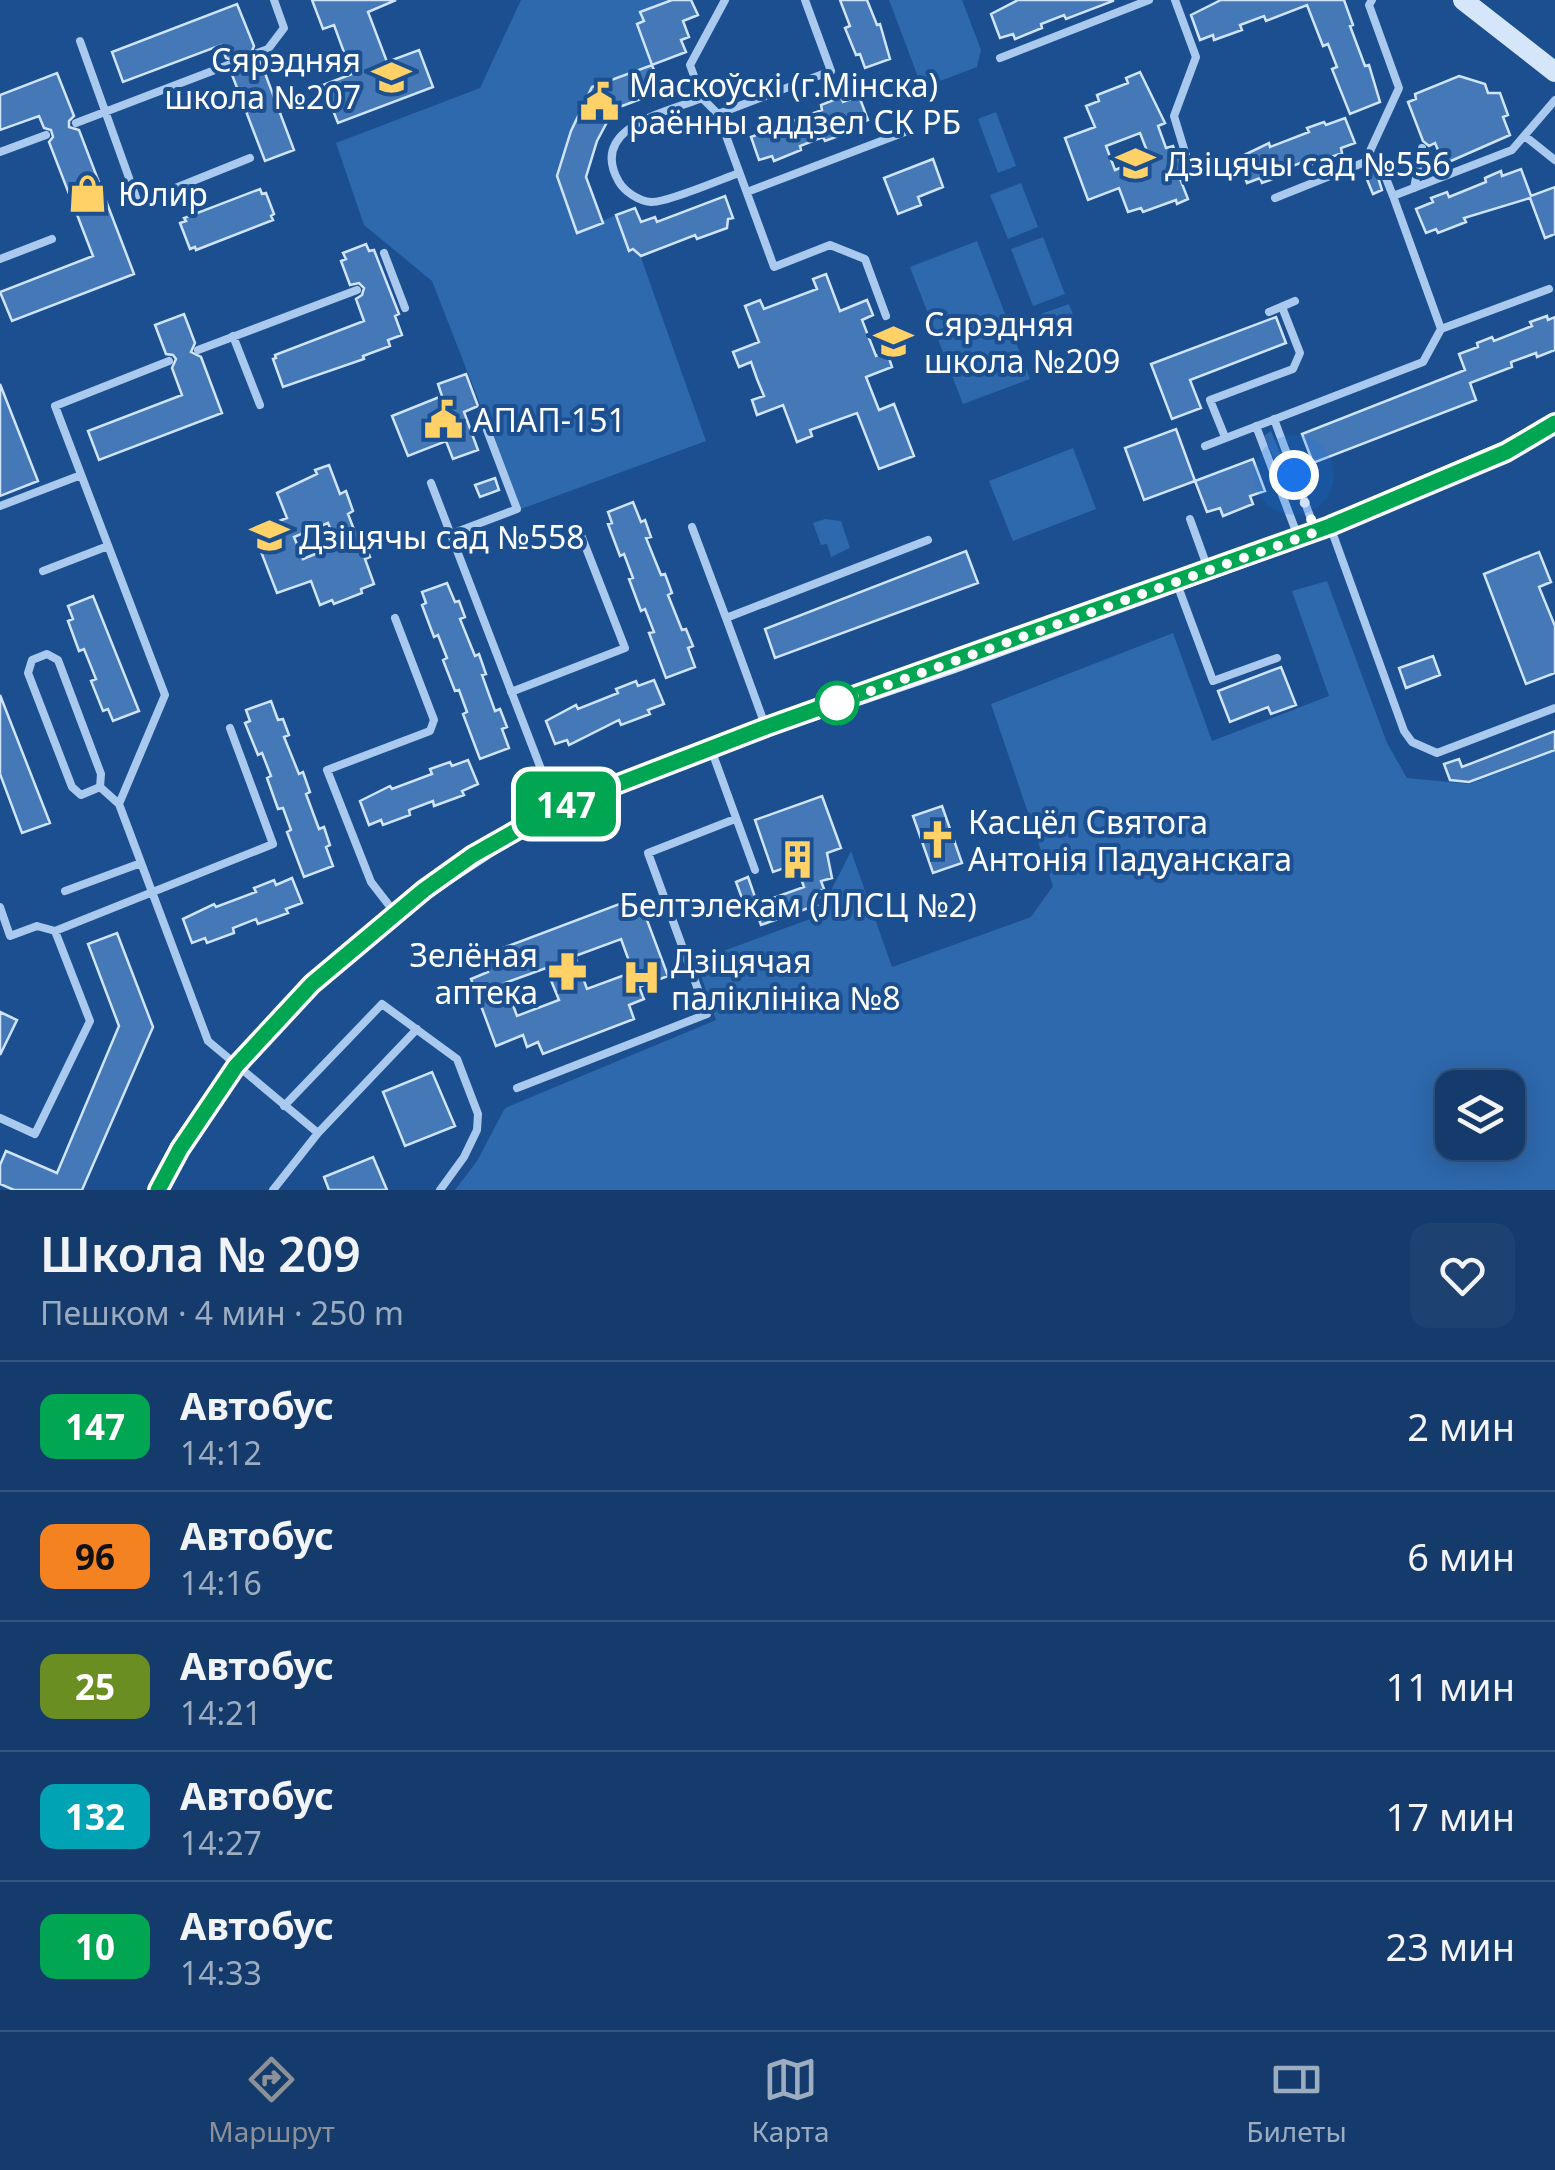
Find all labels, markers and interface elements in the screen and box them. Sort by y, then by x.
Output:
place label: Сярэдняя школа №207 [165,38,361,118]
school or university icon: Сярэдняя школа №207 [370,56,412,98]
place label: Маскоўскі (г.Мінска) раённы аддзел СК РБ [629,63,961,143]
public building icon: Маскоўскі (г.Мінска) раённы аддзел СК РБ [578,81,620,123]
school or university icon: Дзіцячы сад №556 [1114,142,1156,184]
place label: Дзіцячы сад №556 [1165,142,1451,185]
shop icon: Юлир [67,172,109,214]
place label: Юлир [118,172,208,215]
place label: Сярэдняя школа №209 [924,302,1120,382]
school or university icon: Сярэдняя школа №209 [873,320,915,362]
public building icon: АПАП-151 [422,398,464,440]
place label: АПАП-151 [473,398,626,441]
your location [1269,450,1319,500]
school or university icon: Дзіцячы сад №558 [248,515,290,557]
place label: Дзіцячы сад №558 [299,515,585,558]
unlabelled marker [816,682,858,724]
line badge: 147 [508,772,624,836]
text: 147 [536,781,596,828]
place label: Касцёл Святога Антонія Падуанскага [968,800,1292,880]
church icon: Касцёл Святога Антонія Падуанскага [917,818,959,860]
building icon: Белтэлекам (ЛЛСЦ №2) [777,838,819,880]
place label: Белтэлекам (ЛЛСЦ №2) [619,883,977,926]
place label: Зелёная аптека [410,933,538,1013]
place label: Дзіцячая паліклініка №8 [671,939,901,1019]
pharmacy icon: Зелёная аптека [547,951,589,993]
hospital icon: Дзіцячая паліклініка №8 [620,957,662,999]
map controls [1435,1070,1525,1160]
button: layers [1435,1070,1525,1160]
text: Школа № 209 [40,1221,361,1286]
button: heart [1410,1223,1515,1328]
text: Пешком · 4 мин · 250 m [40,1291,404,1334]
text: Автобус [180,1379,334,1431]
text: 2 мин [1407,1400,1515,1452]
text: 147 [65,1403,125,1450]
text: 14:12 [180,1431,262,1474]
text: Автобус [180,1509,334,1561]
text: 6 мин [1407,1530,1515,1582]
text: 96 [75,1533,115,1580]
text: 14:16 [180,1561,262,1604]
text: Автобус [180,1639,334,1691]
text: 11 мин [1386,1660,1515,1712]
text: 25 [75,1663,115,1710]
text: 14:21 [180,1691,262,1734]
text: Автобус [180,1769,334,1821]
text: 17 мин [1386,1790,1515,1842]
text: 132 [65,1793,125,1840]
text: 14:27 [180,1821,262,1864]
text: Автобус [180,1899,334,1951]
text: 23 мин [1386,1920,1515,1972]
text: 10 [75,1923,115,1970]
text: 14:33 [180,1951,262,1994]
tab: Маршрут [208,2052,335,2150]
tab: Карта [751,2052,830,2150]
tab: Билеты [1246,2052,1347,2150]

